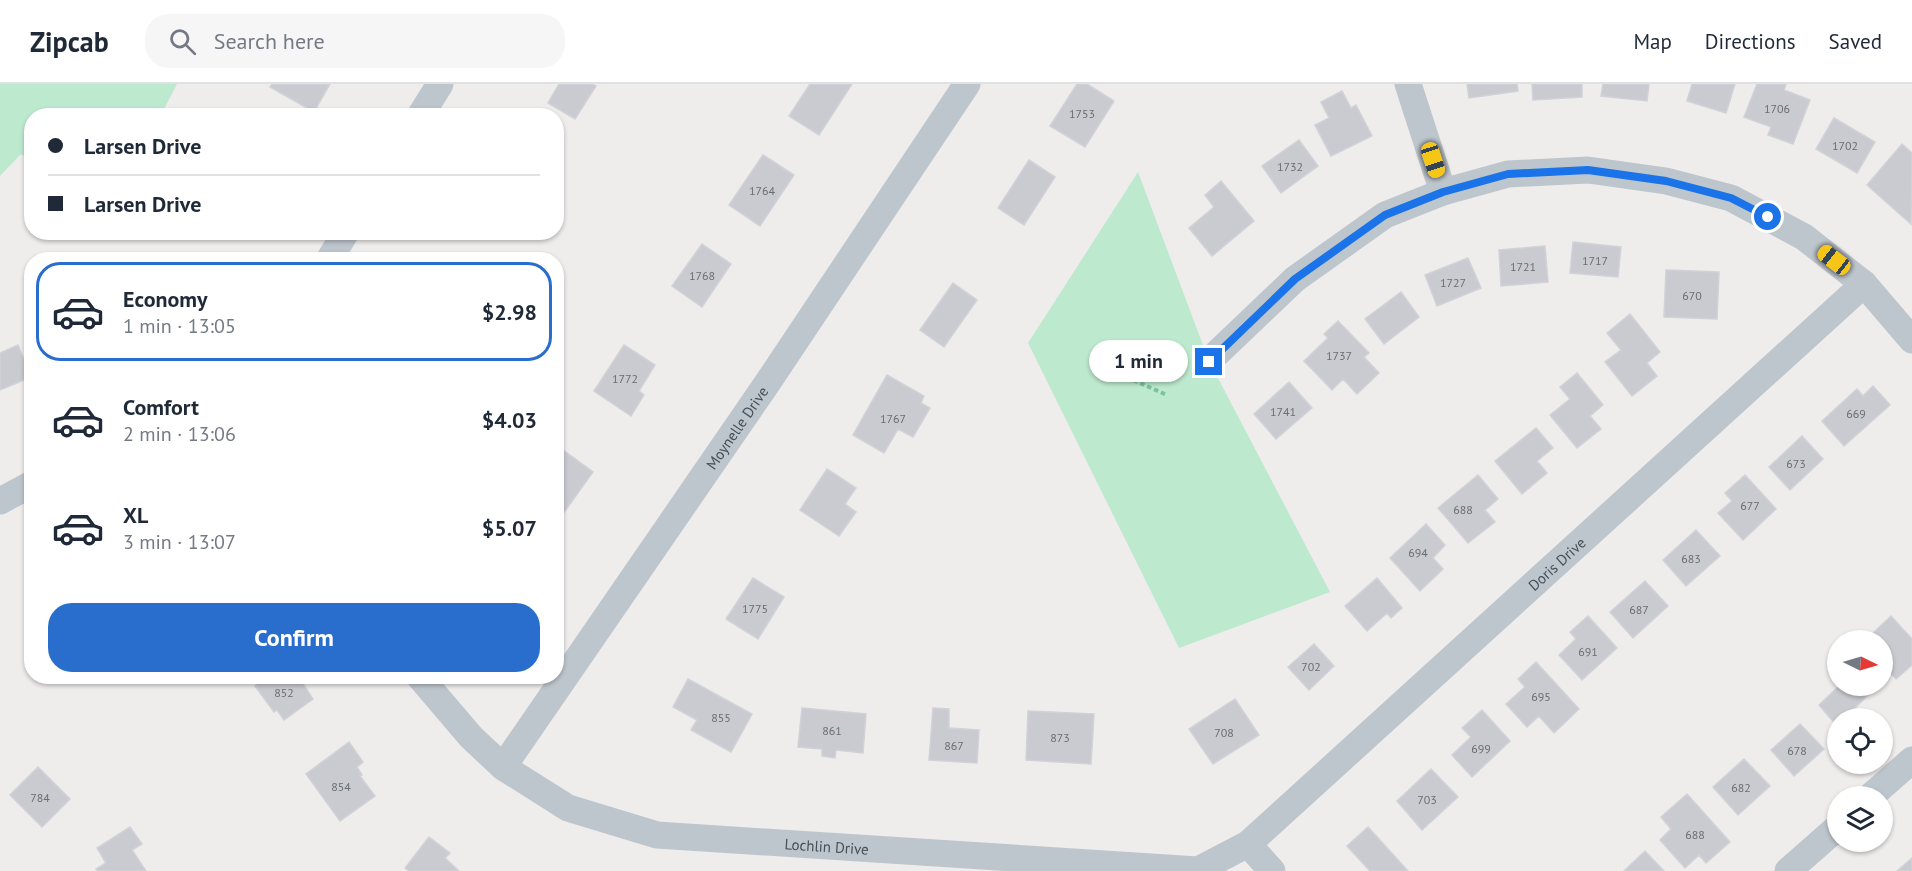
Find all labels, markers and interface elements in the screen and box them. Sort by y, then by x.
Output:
search box [145,14,565,68]
text: Zipcab [30,23,109,60]
icon: search [166,25,199,58]
text: Search here [214,27,325,55]
text: Map [1633,28,1672,55]
text: Directions [1705,28,1796,55]
text: Saved [1829,28,1882,55]
house number: 1706 [1764,101,1790,116]
house number: 1753 [1069,106,1095,121]
text: Larsen Drive [84,132,201,160]
house number: 1702 [1832,138,1858,153]
car [1419,140,1447,180]
house number: 1732 [1277,159,1303,174]
house number: 1764 [749,183,776,198]
text: Larsen Drive [84,190,201,218]
route start [1754,203,1781,230]
car [1814,242,1854,278]
house number: 1717 [1582,253,1608,268]
house number: 1721 [1510,259,1536,274]
house number: 1768 [689,268,715,283]
house number: 1727 [1440,275,1466,290]
icon: car [51,285,105,339]
text: Economy [123,285,207,313]
house number: 670 [1682,288,1702,303]
text: $2.98 [482,298,537,326]
text: 1 min · 13:05 [123,313,236,339]
callout: 1 min [1089,341,1188,383]
text: 1 min [1114,348,1163,374]
route end [1195,348,1222,375]
house number: 1737 [1326,348,1352,363]
house number: 1772 [612,371,638,386]
street label: Moynelle Drive [701,382,772,473]
icon: car [51,393,105,447]
text: Comfort [123,393,199,421]
house number: 1741 [1270,404,1296,419]
text: $4.03 [482,406,537,434]
house number: 669 [1846,406,1866,421]
house number: 1767 [880,411,906,426]
text: 2 min · 13:06 [123,421,236,447]
house number: 673 [1786,456,1806,471]
house number: 677 [1740,498,1760,513]
icon: car [51,501,105,555]
text: XL [123,501,148,529]
house number: 688 [1453,502,1473,517]
text: $5.07 [482,514,537,542]
text: 3 min · 13:07 [123,529,236,555]
street label: Doris Drive [1524,533,1589,594]
house number: 694 [1408,545,1428,560]
house number: 683 [1681,551,1701,566]
house number: 1775 [742,601,768,616]
house number: 687 [1629,602,1649,617]
button: Confirm [48,603,540,672]
north arrow [1827,630,1893,696]
map controls [1827,630,1893,852]
house number: 691 [1578,644,1598,659]
house number: 702 [1301,659,1321,674]
house number: 852 [274,685,294,700]
house number: 695 [1531,689,1551,704]
button: locate [1827,708,1893,774]
house number: 855 [711,710,731,725]
house number: 861 [822,723,842,738]
house number: 708 [1214,725,1234,740]
house number: 873 [1050,730,1070,745]
house number: 867 [944,738,964,753]
house number: 699 [1471,741,1491,756]
house number: 678 [1787,743,1807,758]
house number: 854 [331,779,351,794]
house number: 682 [1731,780,1751,795]
button: layers [1827,786,1893,852]
house number: 784 [30,790,50,805]
house number: 703 [1417,792,1437,807]
house number: 688 [1685,827,1705,842]
street label: Lochlin Drive [784,834,869,858]

